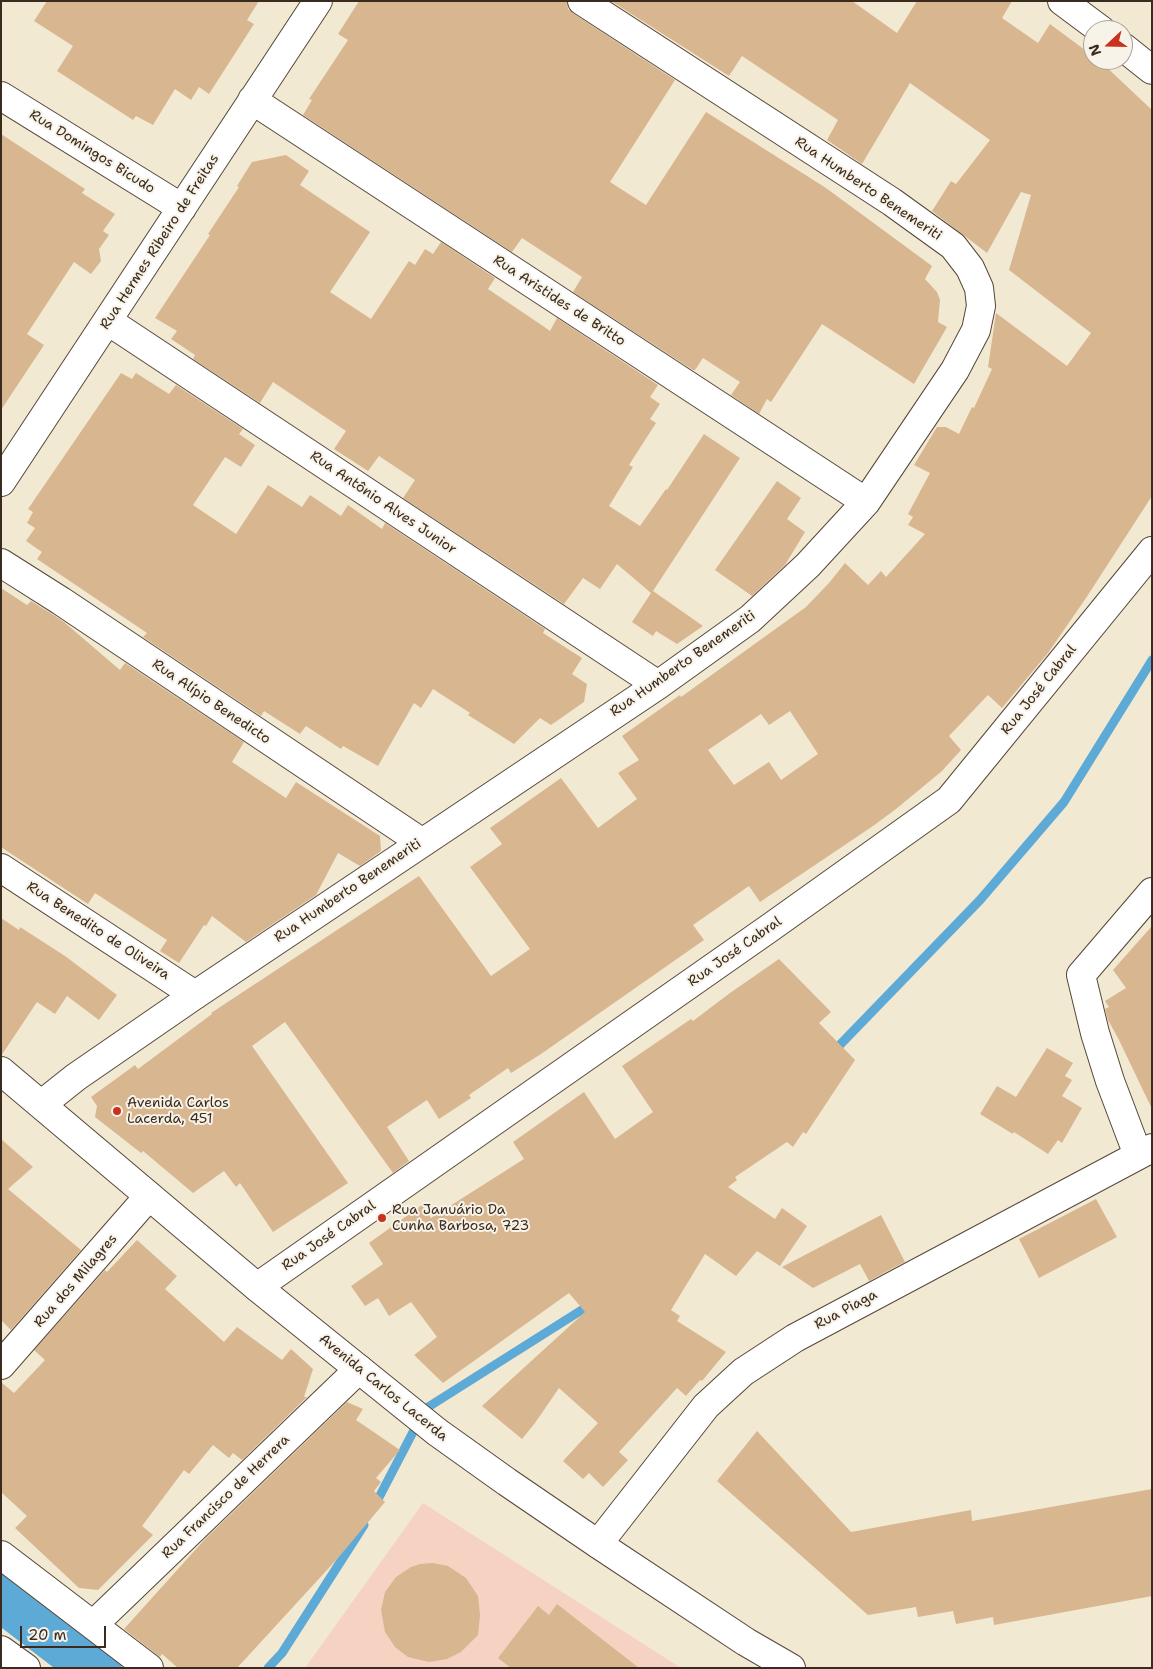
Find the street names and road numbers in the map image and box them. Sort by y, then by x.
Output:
street label: Rua Domingos Bicudo [26,106,158,198]
street label: Rua Humberto Benemeriti [791,133,945,245]
street label: Rua Hermes Ribeiro de Freitas [97,151,223,333]
street label: Rua Aristides de Britto [490,252,628,350]
street label: Rua Antônio Alves Junior [307,448,459,558]
street label: Rua Humberto Benemeriti [607,607,759,721]
street label: Rua José Cabral [998,642,1080,738]
street label: Rua Alípio Benedicto [149,656,273,748]
street label: Rua Humberto Benemeriti [271,835,425,947]
street label: Rua Benedito de Oliveira [23,878,173,984]
street label: Rua José Cabral [685,913,785,991]
street label: Rua José Cabral [279,1197,379,1275]
street label: Rua dos Milagres [31,1231,121,1331]
street label: Rua Piaga [812,1287,880,1333]
street label: Avenida Carlos Lacerda [315,1331,451,1445]
street label: Rua Francisco de Herrera [159,1431,293,1563]

